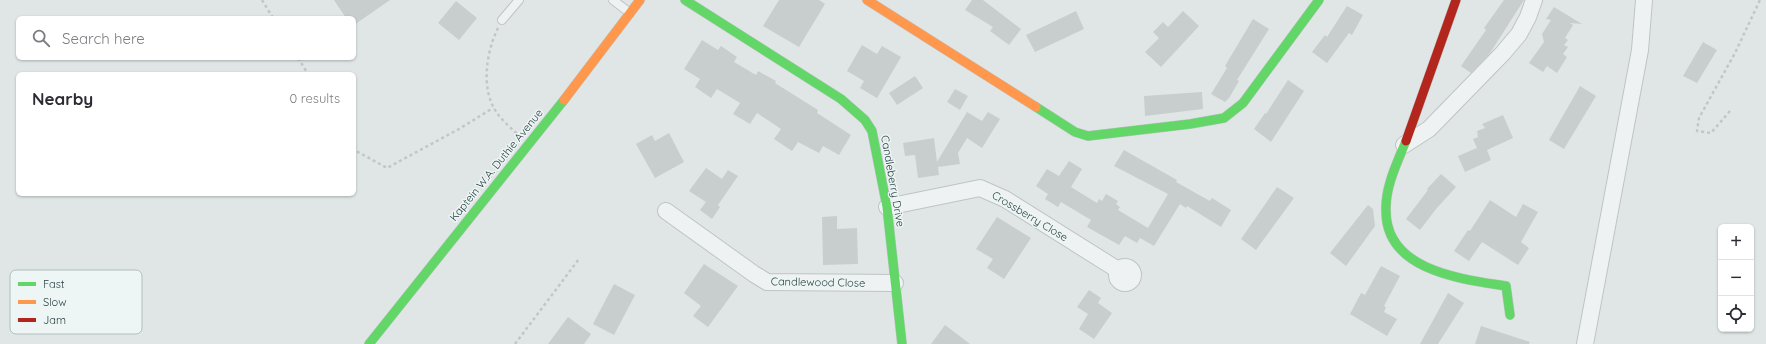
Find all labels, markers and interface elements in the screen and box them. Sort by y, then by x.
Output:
search box [16,16,356,60]
icon: search [30,27,52,49]
text: Search here [62,29,145,48]
text: Nearby [32,88,93,109]
text: 0 results [289,90,340,106]
street label: Kaptein W.A. Duthie Avenue [446,106,546,224]
street label: Candleberry Drive [878,134,908,228]
street label: Crossberry Close [989,188,1071,244]
map controls [1718,224,1754,332]
button: + [1718,224,1754,260]
button: − [1718,260,1754,296]
legend [10,270,142,334]
street label: Candlewood Close [771,274,865,290]
text: Fast [43,277,65,291]
text: Slow [43,295,67,309]
button: locate [1718,296,1754,332]
text: Jam [43,313,66,327]

